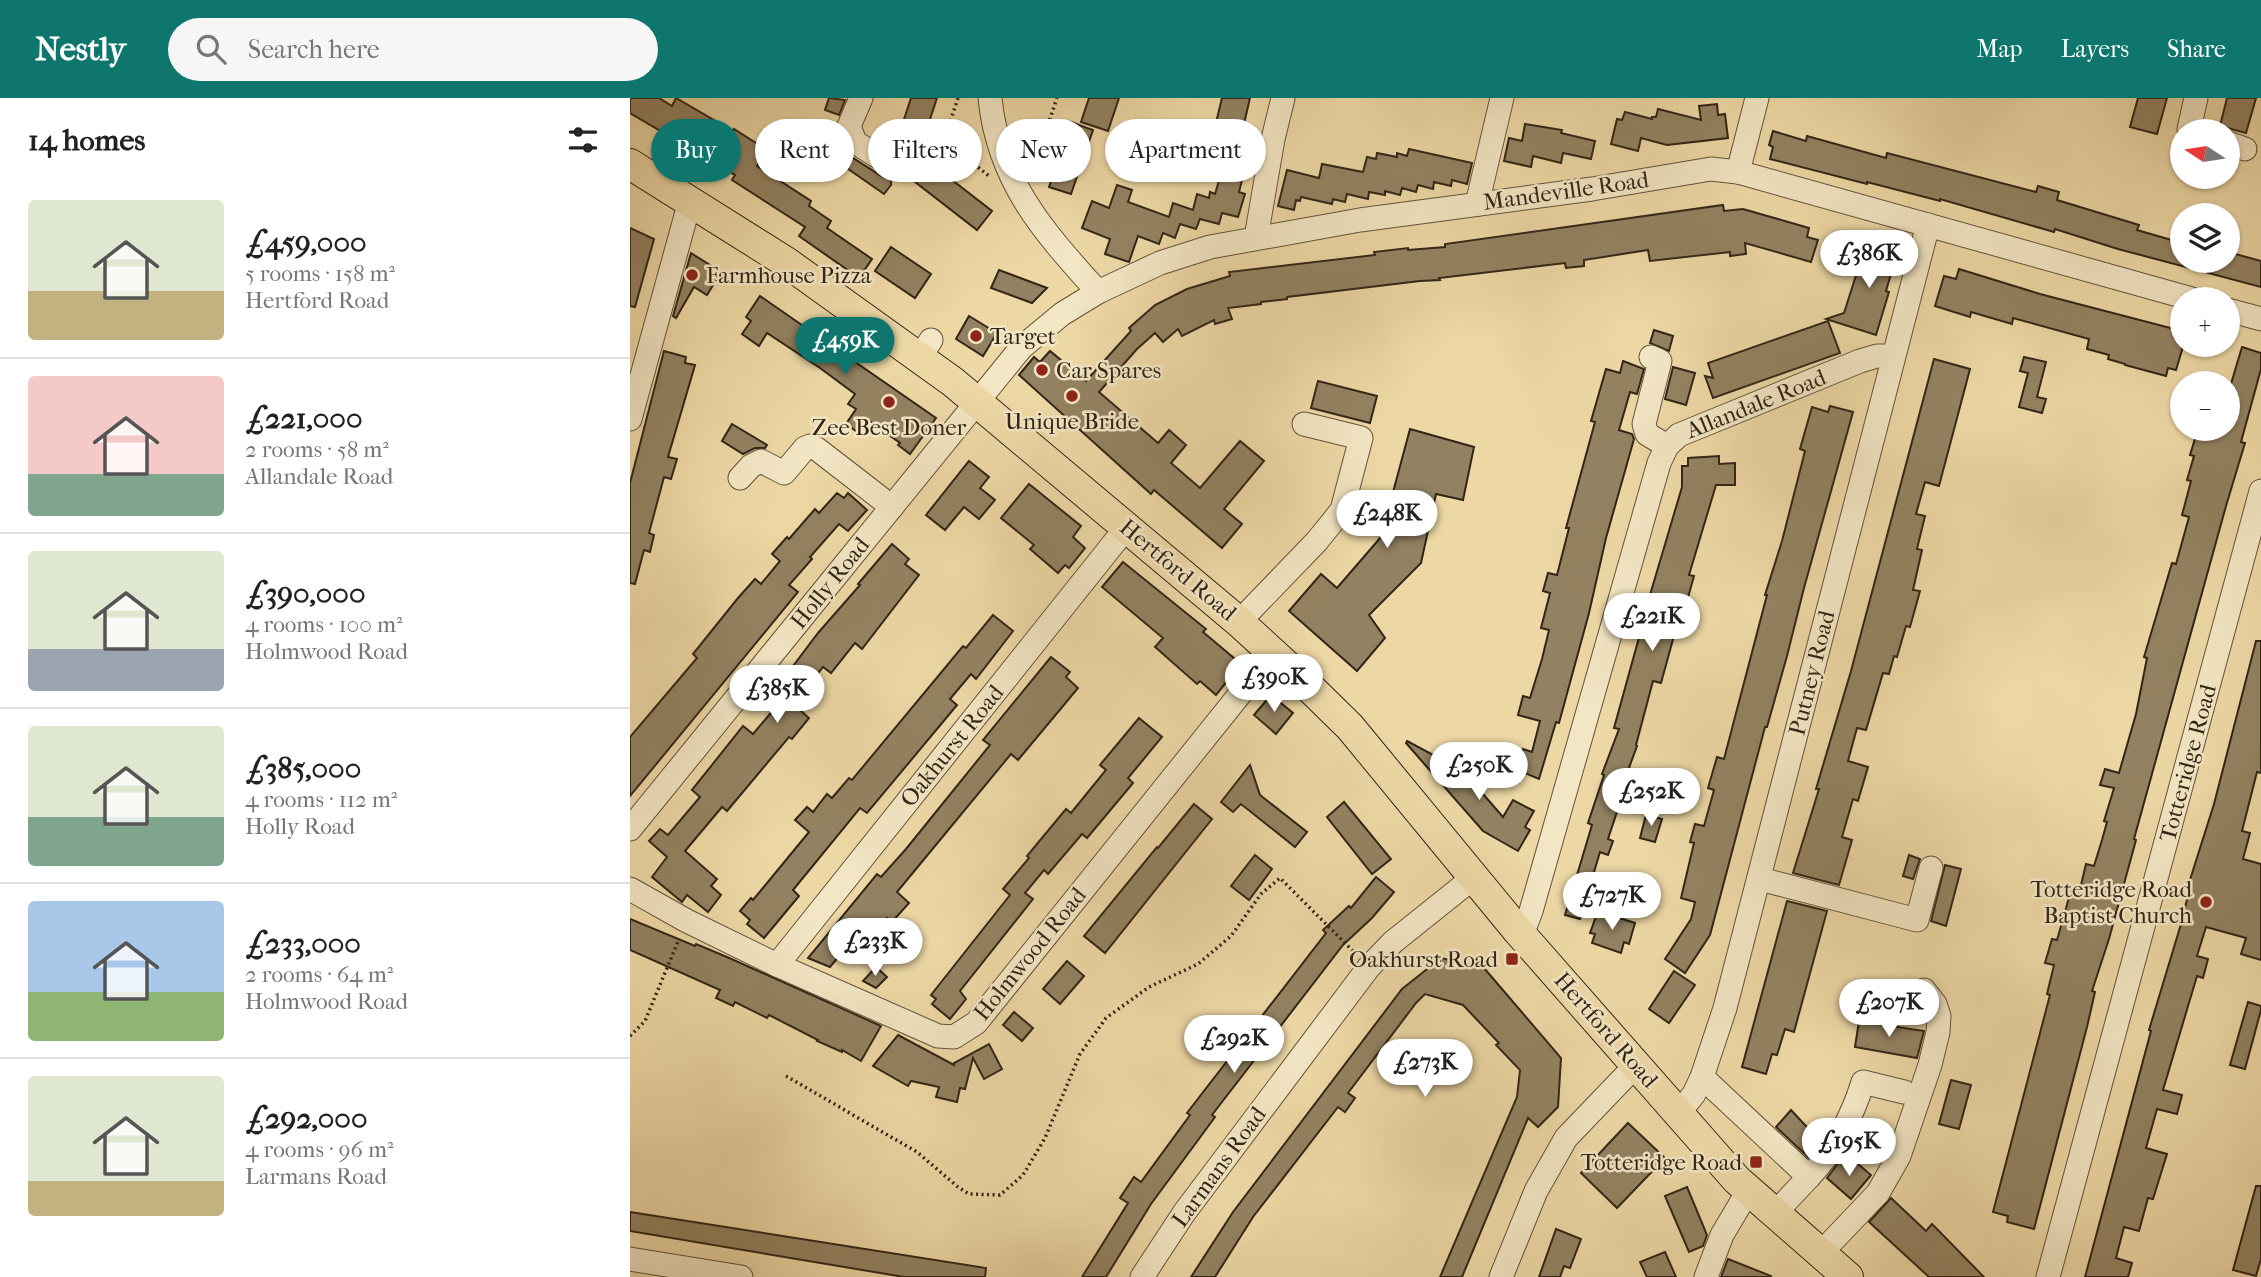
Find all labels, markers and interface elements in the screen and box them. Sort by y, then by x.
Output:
search box [168,18,658,81]
text: Nestly [35,30,126,69]
icon: search [192,30,230,68]
text: Search here [248,34,380,65]
text: Map [1977,35,2023,63]
text: Layers [2061,35,2129,63]
text: Share [2167,35,2226,63]
chip: Buy [651,119,741,182]
chip: Rent [755,119,854,182]
chip: Filters [868,119,982,182]
chip: New [996,119,1091,182]
chip: Apartment [1105,119,1266,182]
north arrow [2170,119,2240,189]
map controls [2170,119,2240,441]
icon: filters [564,121,602,159]
text: 14 homes [28,123,145,158]
street label: Mandeville Road [1481,166,1651,216]
button: layers [2170,203,2240,273]
text: £459,000 [245,225,367,260]
icon: home [84,228,168,312]
pin: £386K [1820,230,1918,290]
text: £386K [1836,239,1902,266]
text: 5 rooms · 158 m² [245,260,395,287]
place label: Farmhouse Pizza [706,262,872,289]
marker: Farmhouse Pizza [684,267,700,283]
text: Hertford Road [245,287,389,314]
button: + [2170,287,2240,357]
pin: £459K [796,317,894,377]
place label: Target [990,323,1056,350]
text: £459K [811,326,879,353]
marker: Target [968,328,984,344]
place label: Car Spares [1056,357,1161,384]
marker: Car Spares [1034,362,1050,378]
street label: Allandale Road [1681,364,1830,445]
button: − [2170,371,2240,441]
marker: Unique Bride [1064,388,1080,404]
marker: Zee Best Doner [881,394,897,410]
text: £221,000 [245,401,362,436]
icon: home [84,404,168,488]
place label: Unique Bride [1005,408,1139,435]
place label: Zee Best Doner [812,414,967,441]
text: 2 rooms · 58 m² [245,436,389,463]
text: Allandale Road [245,463,393,490]
pin: £248K [1338,490,1436,550]
text: £248K [1352,499,1422,526]
street label: Hertford Road [1114,513,1242,627]
street label: Holly Road [785,531,875,634]
text: £390,000 [245,576,365,611]
icon: home [84,579,168,663]
pin: £221K [1603,594,1701,653]
text: £221K [1620,602,1684,629]
street label: Putney Road [1783,607,1841,738]
text: 4 rooms · 100 m² [245,611,403,638]
text: Holmwood Road [245,638,408,665]
pin: £390K [1225,654,1323,714]
text: £390K [1241,663,1307,690]
pin: £385K [728,666,826,725]
text: £385K [746,674,809,701]
street label: Oakhurst Road [895,679,1010,812]
street label: Totteridge Road [2154,681,2222,844]
pin: £250K [1430,742,1528,802]
text: £385,000 [245,751,361,786]
text: £250K [1446,751,1512,778]
icon: home [84,754,168,838]
pin: £252K [1602,768,1700,828]
text: £252K [1618,777,1684,804]
text: 4 rooms · 112 m² [245,786,397,813]
text: Holly Road [245,813,355,840]
pin: £727K [1563,872,1661,932]
place label: Totteridge Road Baptist Church [2031,876,2192,929]
text: £727K [1579,881,1645,908]
street label: Holmwood Road [968,882,1092,1026]
marker: Totteridge Road Baptist Church [2198,894,2214,910]
pin: £233K [826,918,924,978]
text: £233,000 [245,926,361,961]
text: £233K [844,927,906,954]
icon: home [84,929,168,1013]
place label: Oakhurst Road [1349,946,1498,973]
marker: Oakhurst Road [1504,951,1520,967]
text: 2 rooms · 64 m² [245,961,393,988]
street label: Hertford Road [1548,967,1664,1094]
pin: £207K [1840,979,1938,1039]
text: Holmwood Road [245,988,408,1015]
text: £207K [1855,988,1923,1015]
pin: £292K [1185,1016,1283,1075]
text: £292K [1200,1024,1268,1051]
pin: £273K [1376,1040,1474,1099]
text: £273K [1393,1048,1457,1075]
text: £292,000 [245,1101,367,1136]
street label: Larmans Road [1166,1101,1272,1232]
icon: home [84,1104,168,1188]
pin: £195K [1800,1118,1898,1178]
text: £195K [1818,1127,1880,1154]
text: 4 rooms · 96 m² [245,1136,394,1163]
place label: Totteridge Road [1581,1149,1742,1176]
marker: Totteridge Road [1748,1154,1764,1170]
text: Larmans Road [245,1163,387,1190]

